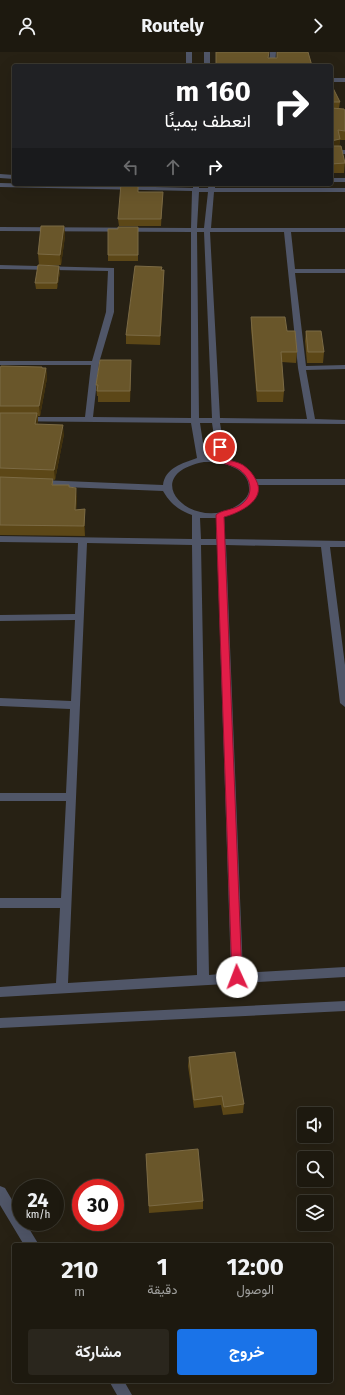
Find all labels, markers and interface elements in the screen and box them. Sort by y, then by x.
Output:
icon: person [16,15,38,37]
text: Routely [141,15,204,37]
icon: forward [307,15,329,37]
text: 160 m [176,75,251,108]
icon: right [265,80,317,132]
text: انعطف يمينًا [165,110,251,132]
icon: left [120,156,142,178]
icon: ahead [162,156,184,178]
icon: right [204,156,226,178]
pin [203,430,237,464]
icon: arrive [209,436,231,458]
position arrow [216,956,258,998]
map controls [297,1107,333,1231]
button: sound [297,1107,333,1143]
button: search [297,1151,333,1187]
speed limit sign: 30 [72,1179,124,1231]
text: 24 [27,1188,49,1212]
button: layers [297,1195,333,1231]
text: km/h [26,1209,50,1221]
text: 1 [157,1253,168,1281]
text: 12:00 [227,1253,284,1281]
text: 210 [61,1256,98,1284]
text: دقيقة [147,1282,177,1297]
text: الوصول [236,1282,274,1297]
text: m [74,1284,85,1299]
button: مشاركة [28,1329,169,1375]
button: خروج [177,1329,317,1375]

